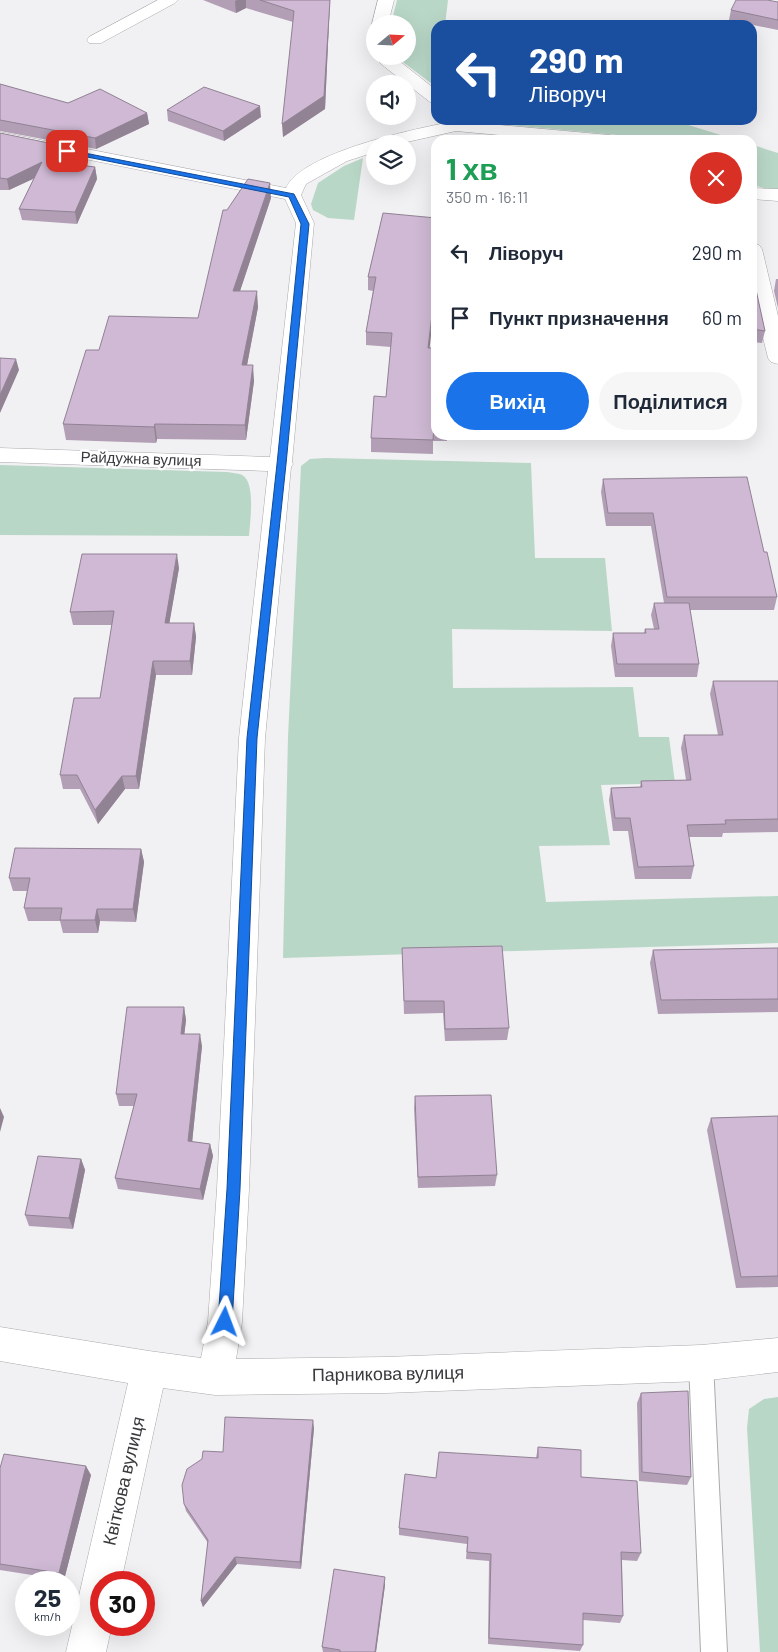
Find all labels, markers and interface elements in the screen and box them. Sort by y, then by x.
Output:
north arrow [366,15,416,65]
map controls [366,15,416,185]
text: 290 m [529,38,623,80]
icon: left [446,40,511,105]
button: sound [366,75,416,125]
text: Ліворуч [529,80,606,106]
pin [46,130,88,172]
button: layers [366,135,416,185]
icon: arrive [53,137,81,165]
text: 1 хв [446,150,498,186]
button: close [690,152,742,204]
text: 350 m · 16:11 [446,187,528,206]
icon: left [446,239,474,267]
text: Ліворуч [489,241,564,264]
text: 290 m [692,241,742,264]
icon: arrive [446,304,474,332]
text: Пункт призначення [489,306,669,329]
text: 60 m [702,306,742,329]
button: Вихід [446,372,589,430]
button: Поділитися [599,372,742,430]
street label: Райдужна вулиця [80,447,202,469]
position arrow [198,1295,250,1347]
street label: Парникова вулиця [312,1361,464,1385]
street label: Квіткова вулиця [97,1414,149,1547]
speed limit sign: 30 [90,1571,155,1636]
text: 25 [34,1582,61,1612]
text: km/h [34,1609,61,1623]

